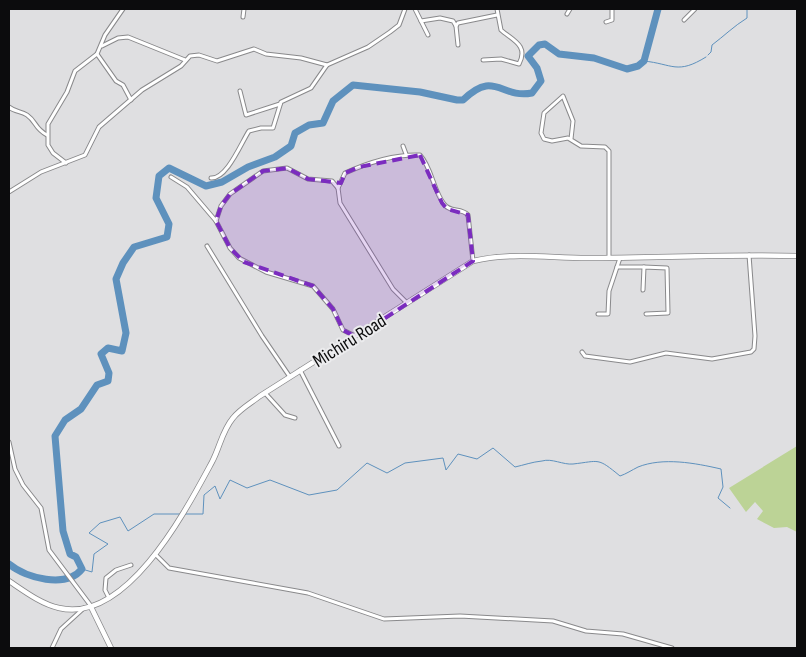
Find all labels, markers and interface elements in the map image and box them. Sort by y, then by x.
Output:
street label: Michiru Road [309,310,391,373]

